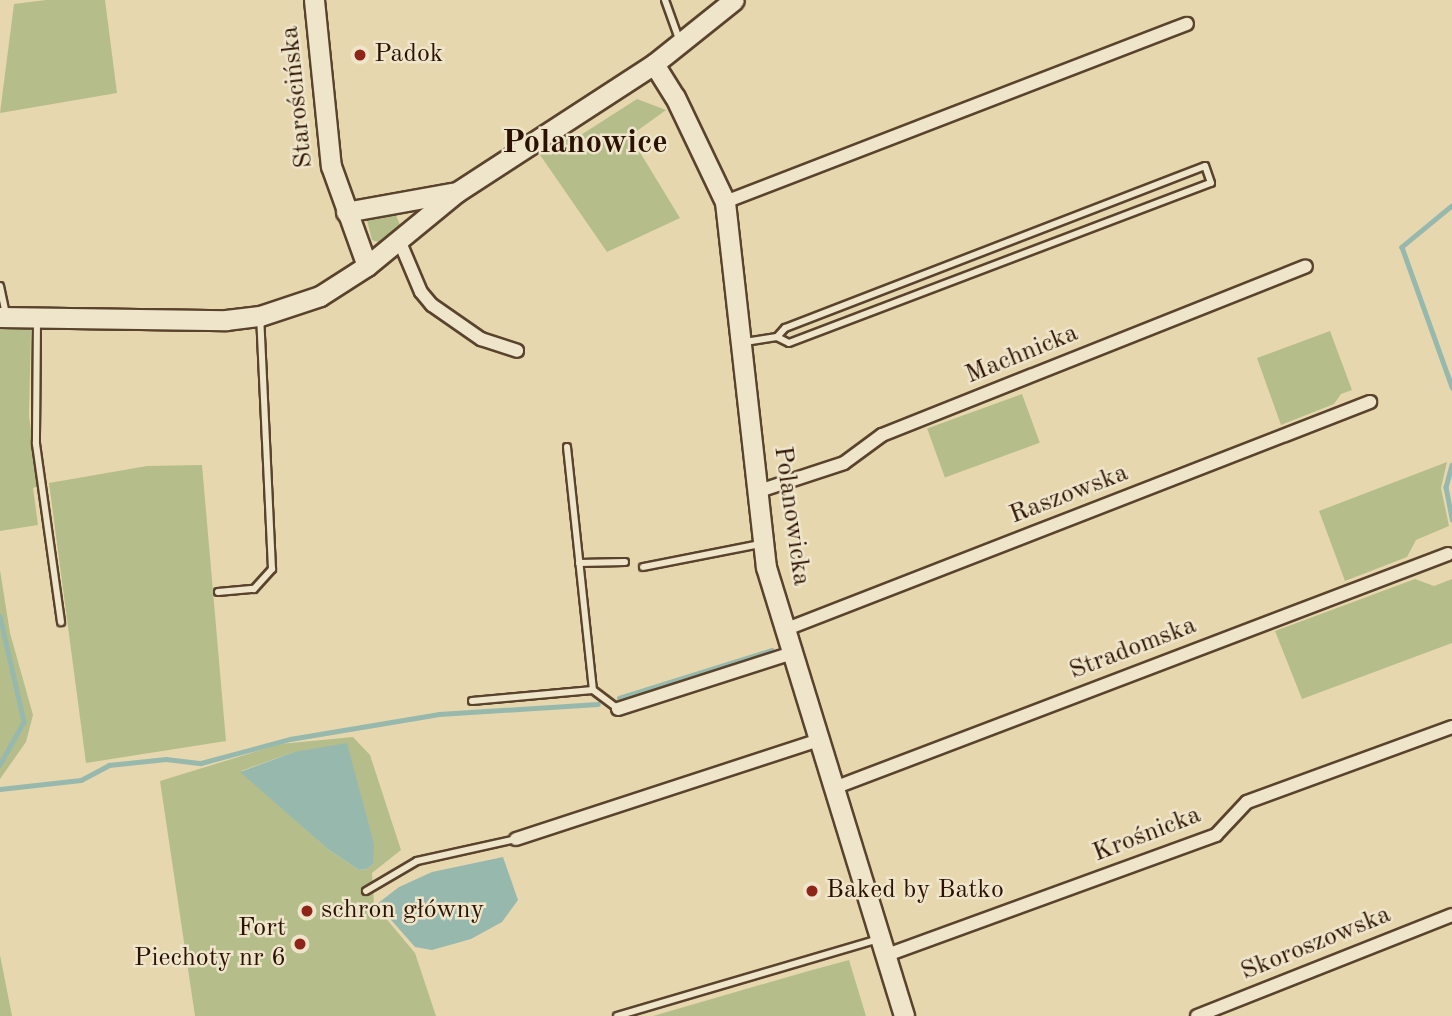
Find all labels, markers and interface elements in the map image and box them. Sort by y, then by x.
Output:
street label: Starościńska [275,24,321,170]
place label: Padok [374,39,443,71]
marker: Padok [352,47,368,63]
district label: Polanowice [502,124,668,164]
street label: Machnicka [961,318,1083,392]
street label: Polanowicka [766,444,816,588]
street label: Raszowska [1005,458,1133,532]
street label: Stradomska [1065,611,1201,687]
street label: Krośnicka [1089,800,1205,870]
place label: Baked by Batko [826,875,1004,907]
marker: Baked by Batko [804,883,820,899]
place label: schron główny [321,895,484,927]
street label: Skoroszowska [1236,900,1396,988]
marker: schron główny [299,903,315,919]
place label: Fort Piechoty nr 6 [134,913,286,974]
marker: Fort Piechoty nr 6 [292,936,308,952]

